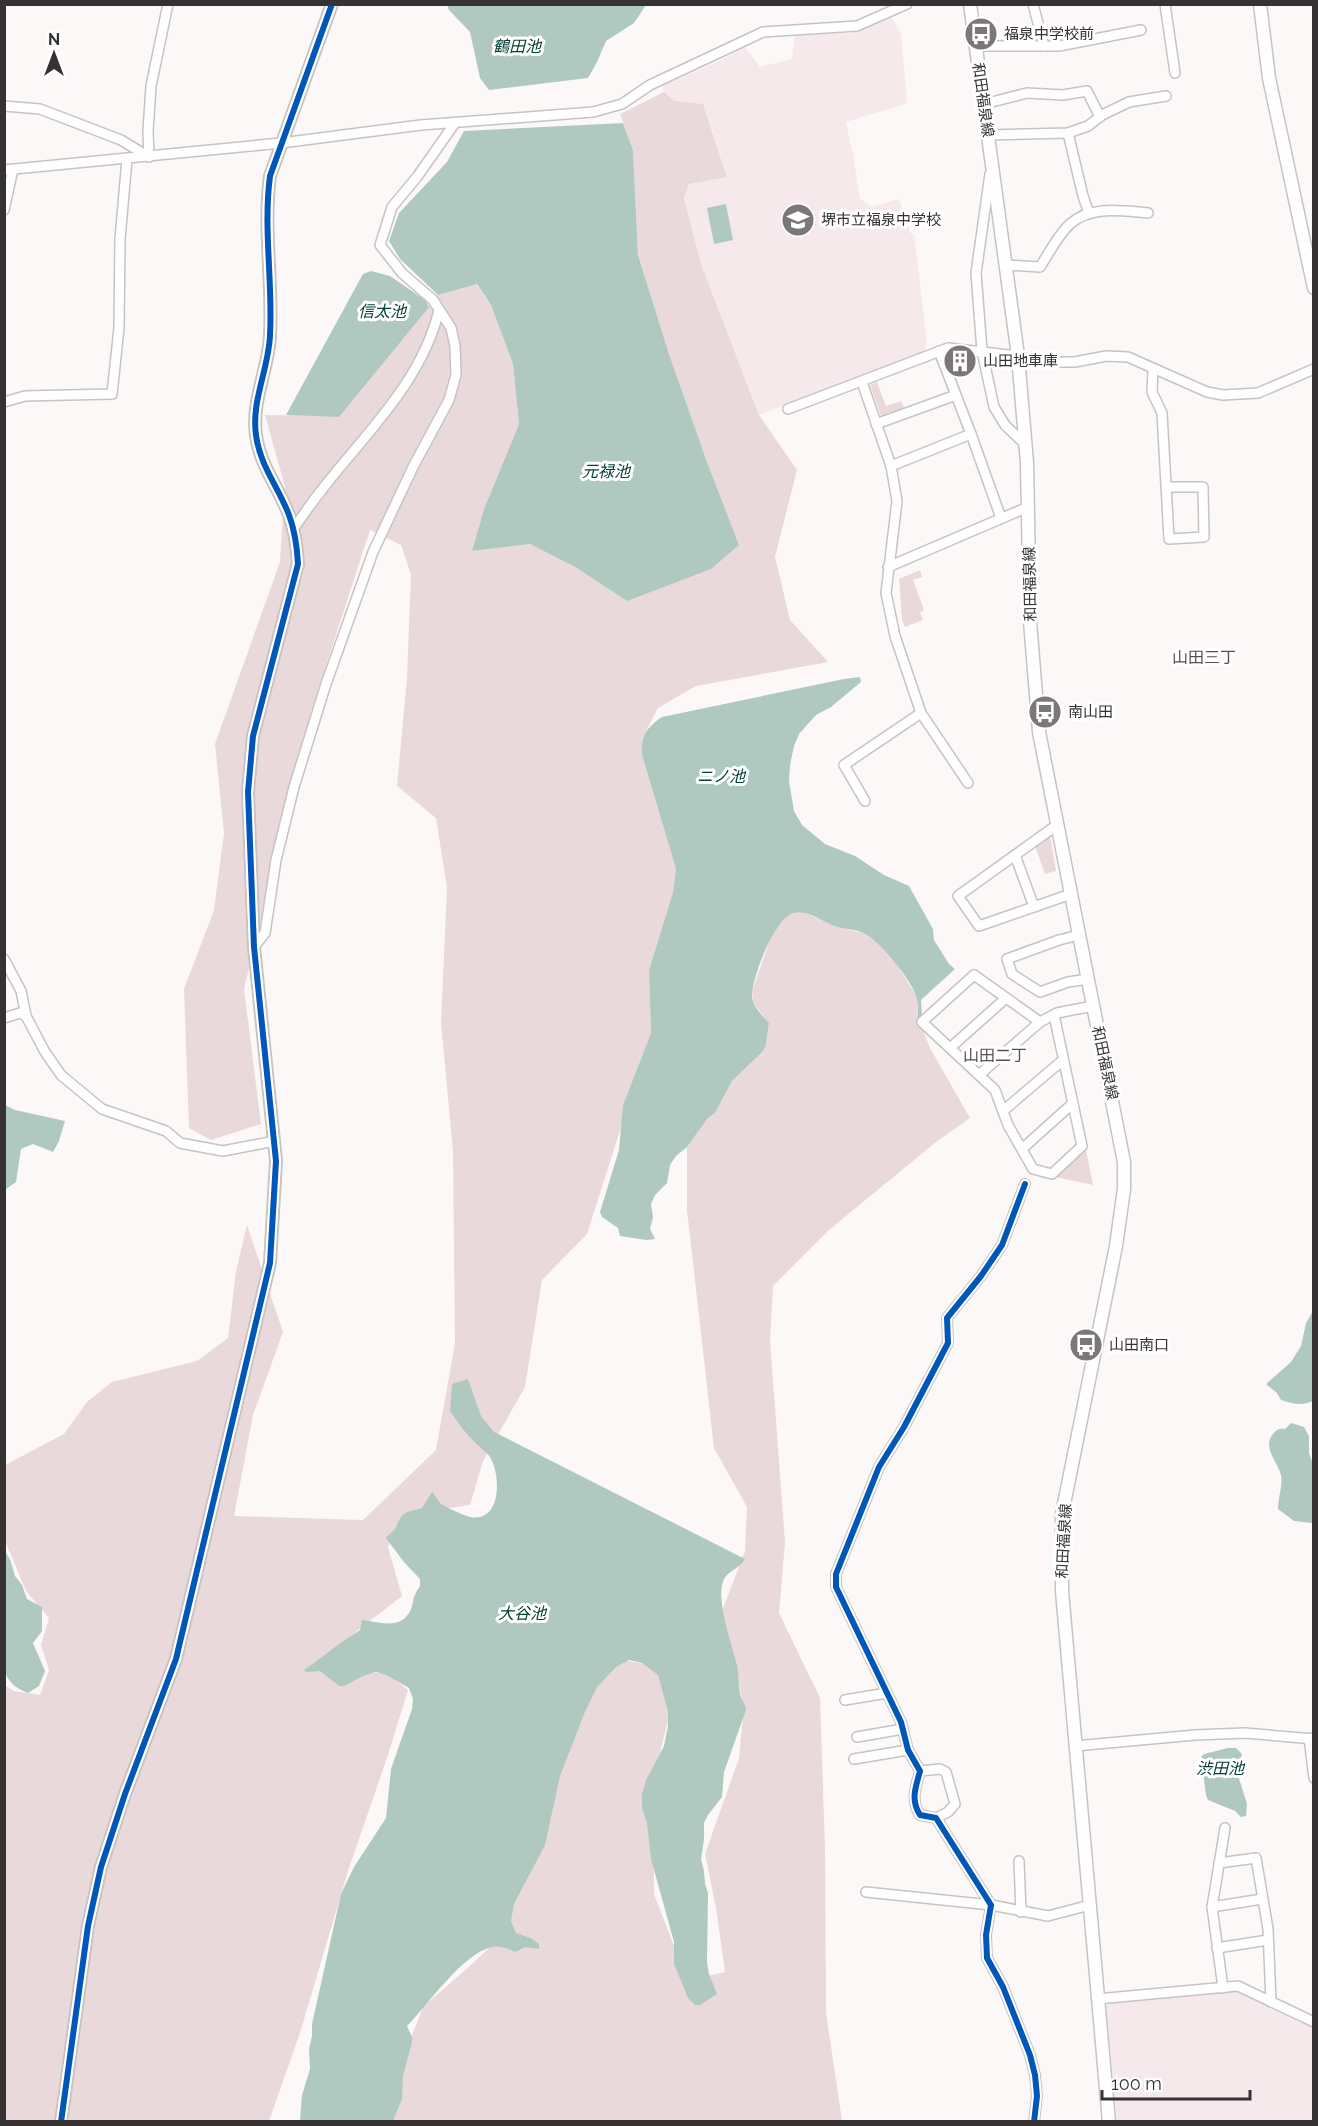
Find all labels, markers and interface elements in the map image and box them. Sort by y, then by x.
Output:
bus stop icon: 福泉中学校前 [963,16,999,52]
north arrow [24,24,84,84]
place label: 福泉中学校前 [1004,25,1094,43]
text: N [48,30,60,49]
water label: 鶴田池 [493,37,543,56]
street label: 和田福泉線 [969,62,997,138]
school or university icon: 堺市立福泉中学校 [780,202,816,238]
place label: 堺市立福泉中学校 [821,211,941,229]
water label: 信太池 [358,302,408,321]
building icon: 山田地車庫 [942,343,978,379]
place label: 山田地車庫 [983,352,1058,370]
water label: 元禄池 [582,462,632,481]
street label: 和田福泉線 [1020,546,1040,622]
district label: 山田三丁 [1172,648,1236,667]
bus stop icon: 南山田 [1027,694,1063,730]
place label: 南山田 [1068,703,1113,721]
water label: ニノ池 [697,767,747,786]
street label: 和田福泉線 [1088,1024,1122,1102]
district label: 山田二丁 [963,1046,1027,1065]
bus stop icon: 山田南口 [1068,1327,1104,1363]
place label: 山田南口 [1109,1336,1169,1354]
street label: 和田福泉線 [1053,1503,1075,1579]
water label: 大谷池 [498,1604,548,1623]
water label: 渋田池 [1196,1759,1246,1778]
scale bar [1102,2063,1250,2101]
text: 100 m [1111,2073,1162,2094]

